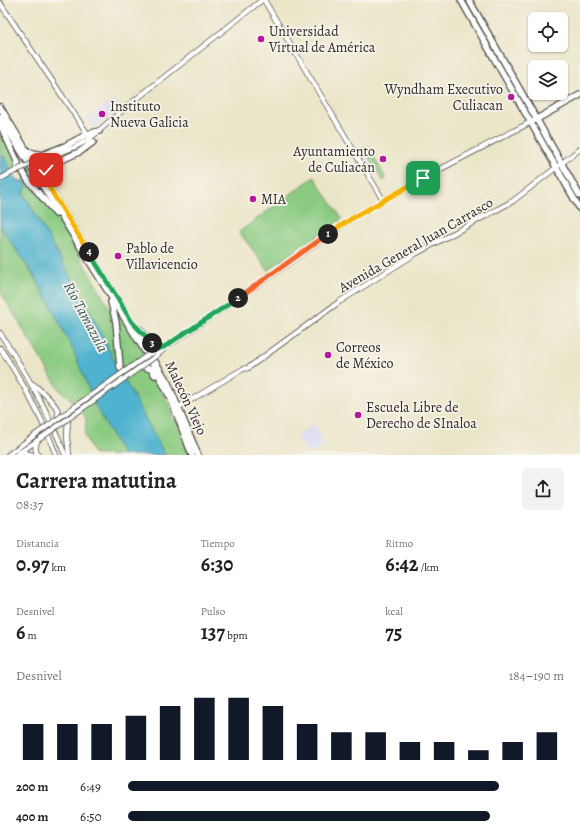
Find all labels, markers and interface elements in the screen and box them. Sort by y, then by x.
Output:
map controls [528,12,568,100]
button: locate [528,12,568,52]
place label: Universidad Virtual de América [268,22,376,57]
marker: Universidad Virtual de América [256,34,266,44]
button: layers [528,60,568,100]
place label: Wyndham Executivo Culiacan [384,80,503,115]
marker: Wyndham Executivo Culiacan [506,92,516,102]
place label: Instituto Nueva Galicia [110,97,189,132]
marker: Instituto Nueva Galicia [97,109,107,119]
place label: Ayuntamiento de Culiacán [292,142,375,177]
pin [29,153,63,187]
marker: Ayuntamiento de Culiacán [378,154,388,164]
icon: check [35,159,57,181]
pin [406,161,440,195]
icon: arrive [412,167,434,189]
place label: MIA [261,190,287,209]
street label: Avenida General Juan Carrasco [334,193,497,298]
marker: MIA [248,194,258,204]
pin: 1 [318,224,338,244]
text: 1 [326,226,330,241]
place label: Pablo de Villavicencio [125,239,198,274]
pin: 4 [79,242,99,262]
text: 4 [86,244,92,259]
marker: Pablo de Villavicencio [113,251,123,261]
water label: Río Tamazula [59,278,113,356]
pin: 2 [228,288,248,308]
text: 2 [235,290,241,305]
pin: 3 [142,333,162,353]
text: 3 [150,335,154,350]
place label: Correos de México [336,338,393,373]
marker: Correos de México [323,350,333,360]
street label: Malecón Viejo [161,358,211,438]
place label: Escuela Libre de Derecho de SInaloa [366,398,477,433]
marker: Escuela Libre de Derecho de SInaloa [353,410,363,420]
text: Carrera matutina [16,466,177,496]
button: share [522,468,564,510]
text: 08:37 [16,496,43,513]
text: Distancia [16,536,59,551]
text: Tiempo [201,536,235,551]
text: Ritmo [385,536,413,551]
text: 0.97 [16,551,49,578]
text: 6:30 [201,551,233,578]
text: 6:42 [385,551,419,578]
text: km [49,560,66,575]
text: /km [419,560,439,575]
text: Desnivel [16,604,55,619]
text: Pulso [201,604,225,619]
text: kcal [385,604,403,619]
text: 6 [16,619,25,646]
text: 137 [201,619,225,646]
text: 75 [385,619,402,646]
text: m [25,628,37,643]
text: bpm [225,628,248,643]
text: Desnivel [16,667,62,684]
text: 184–190 m [509,667,564,684]
text: 200 m [16,778,49,795]
text: 6:49 [80,778,101,795]
text: 400 m [16,808,48,825]
text: 6:50 [80,808,102,825]

